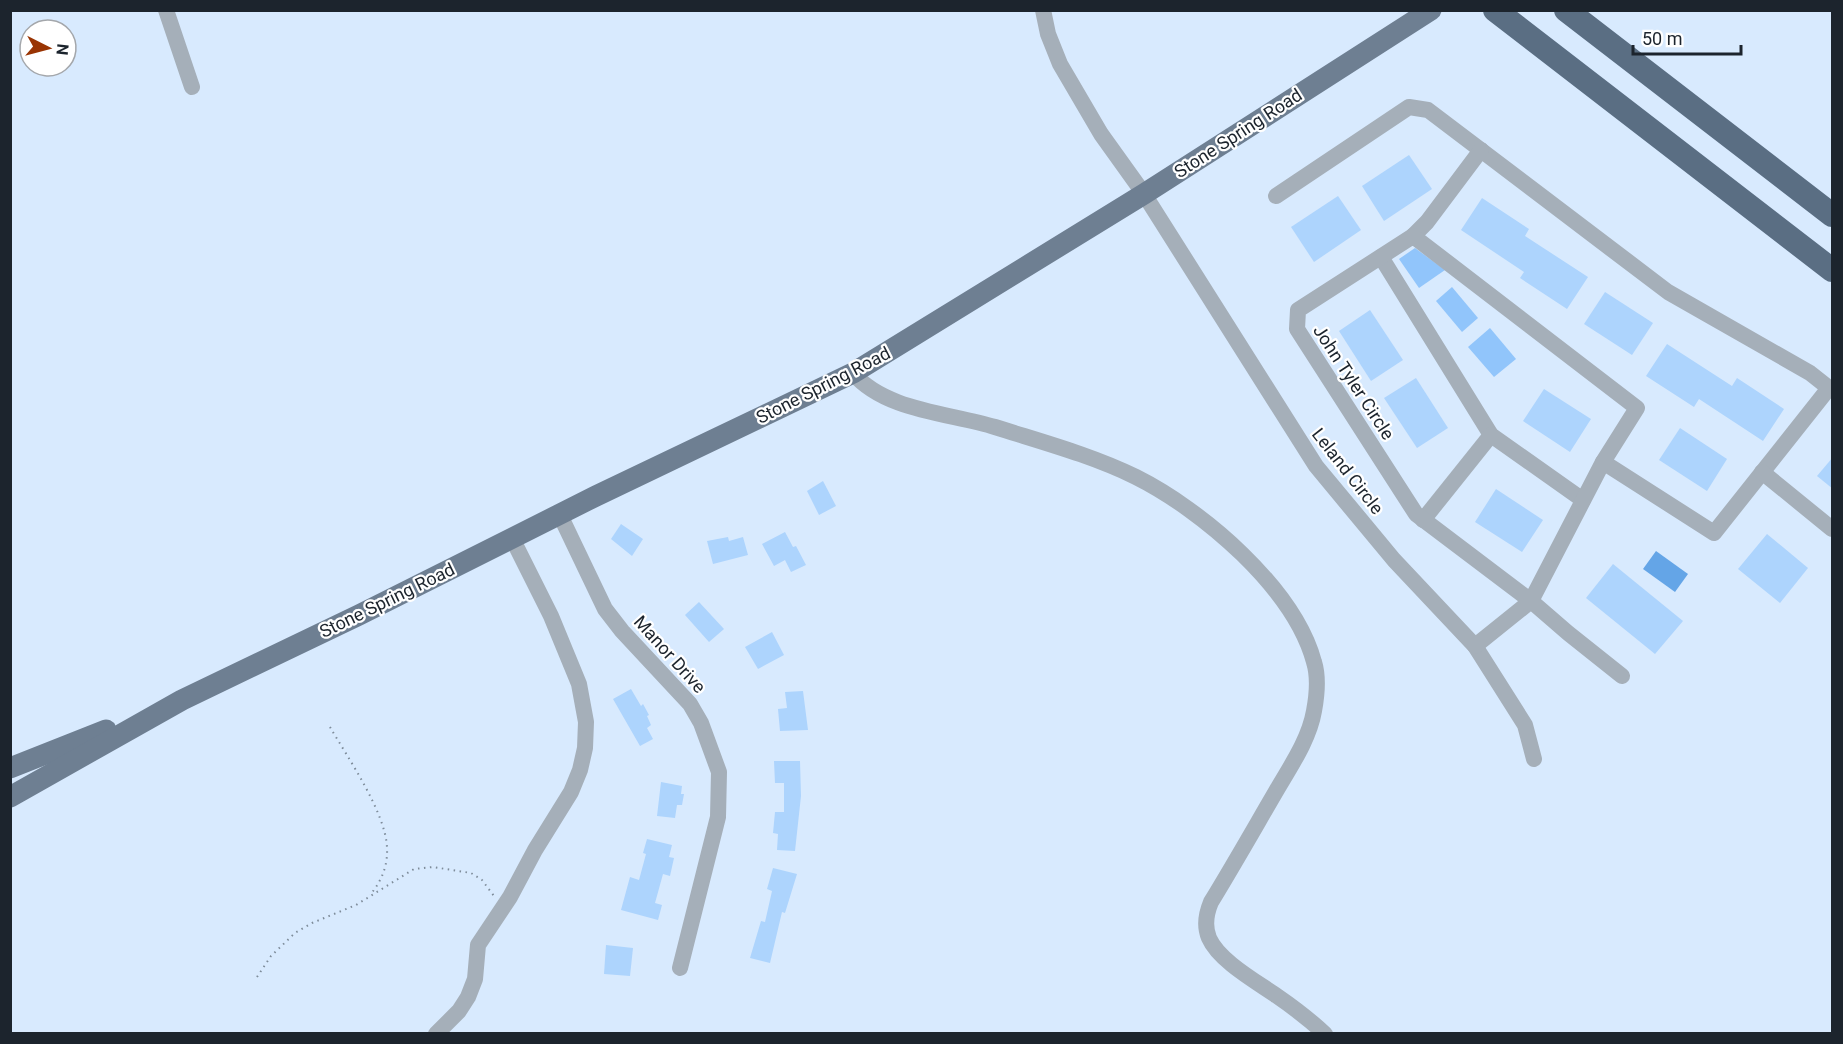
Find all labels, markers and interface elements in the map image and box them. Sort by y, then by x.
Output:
north arrow [18,18,78,78]
scale bar [1633,18,1741,56]
text: 50 m [1642,28,1682,49]
text: N [52,43,72,56]
street label: Stone Spring Road [1170,84,1306,182]
street label: John Tyler Circle [1309,321,1399,443]
street label: Stone Spring Road [752,342,894,428]
street label: Leland Circle [1308,424,1388,518]
street label: Stone Spring Road [316,558,458,642]
street label: Manor Drive [630,611,710,697]

